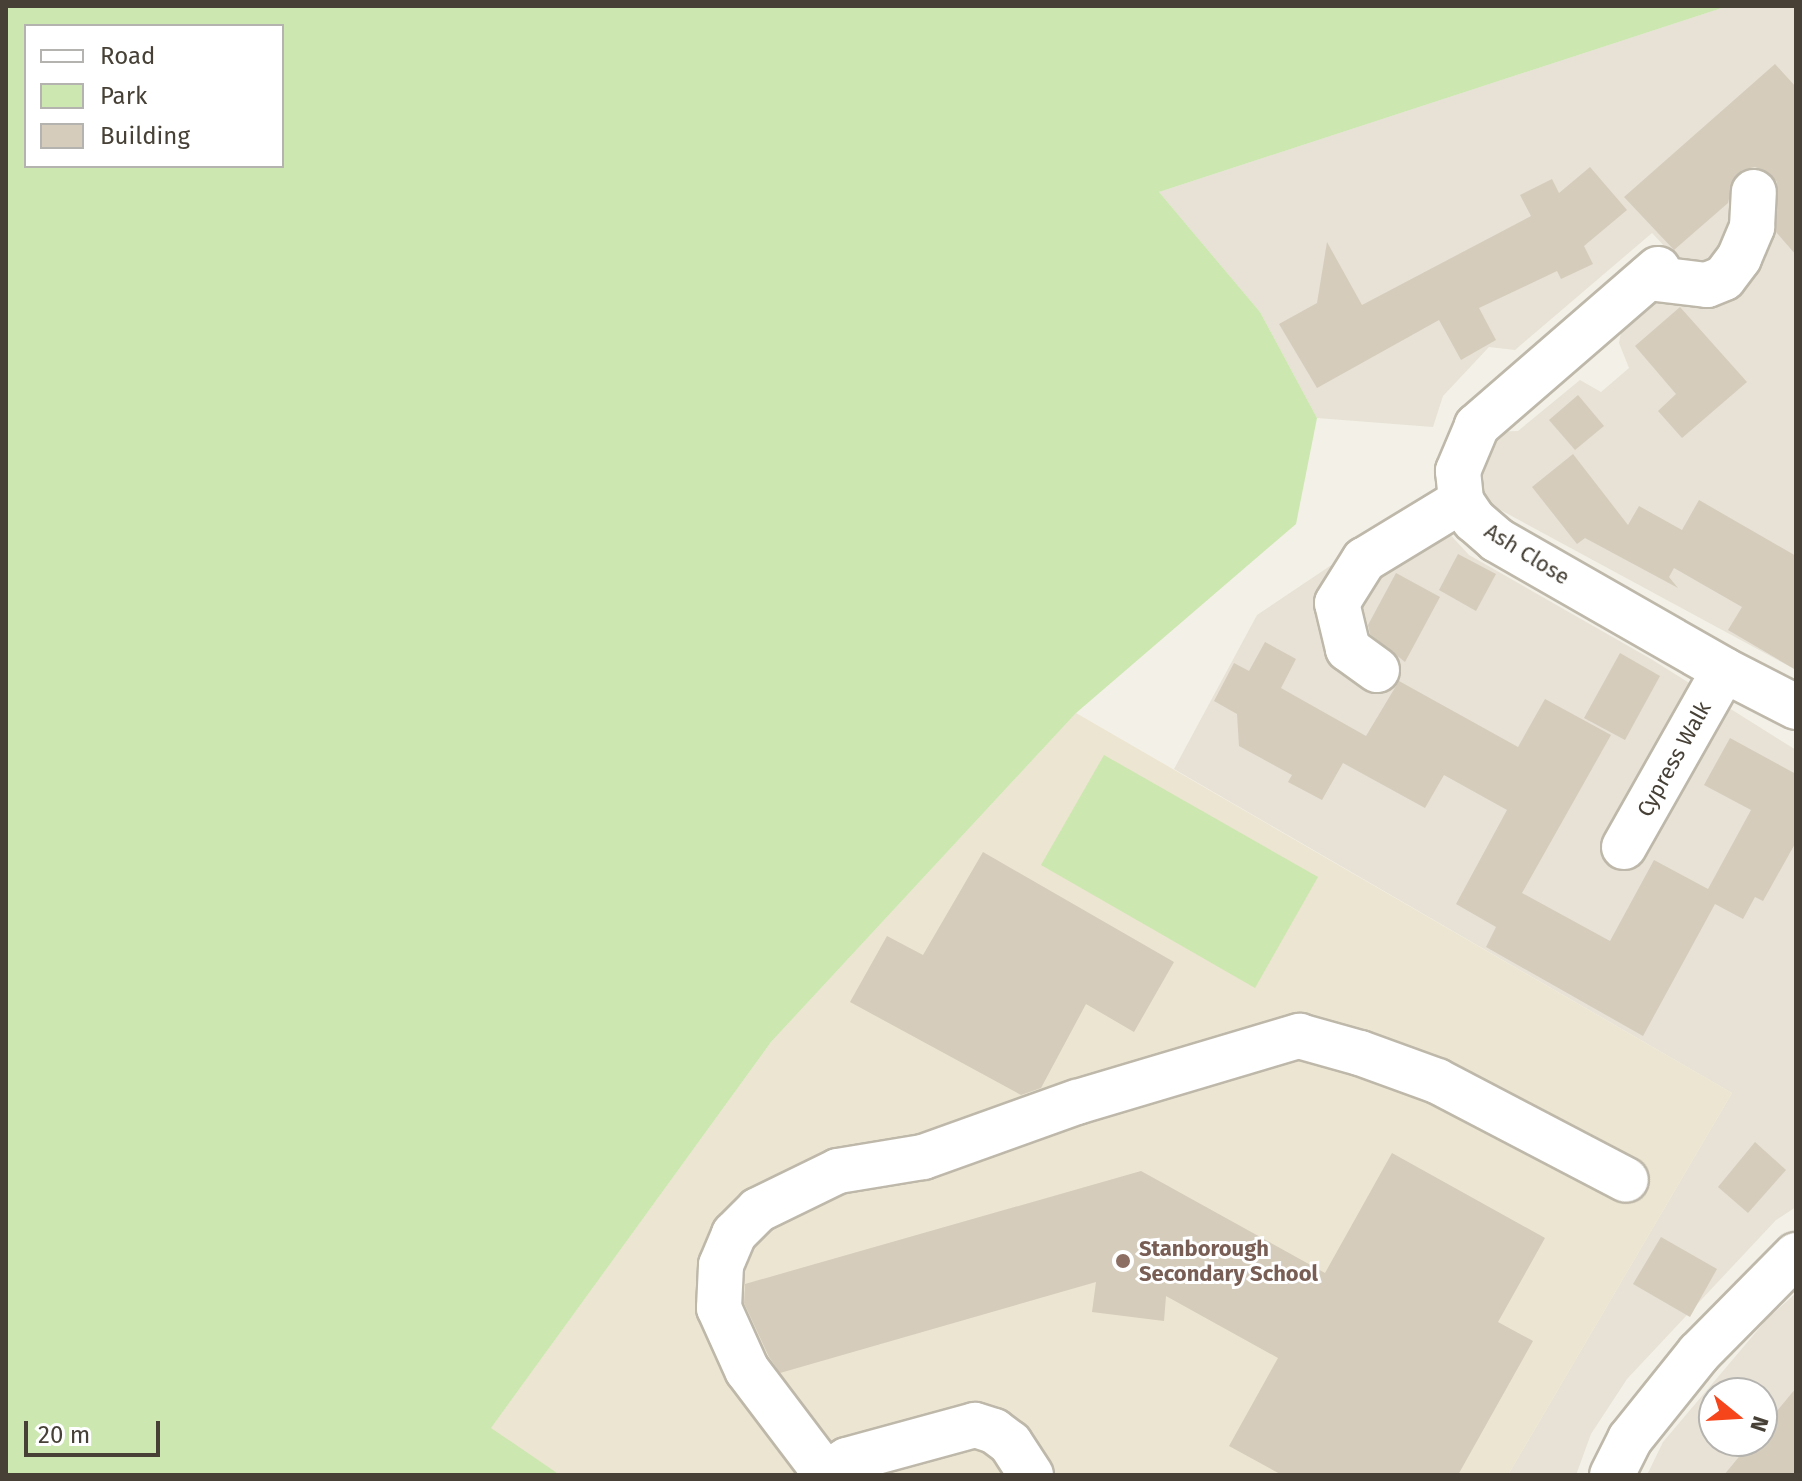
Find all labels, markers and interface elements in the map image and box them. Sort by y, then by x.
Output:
legend [24,24,284,168]
text: Road [100,42,155,70]
text: Park [100,82,147,110]
text: Building [100,122,190,150]
street label: Ash Close [1480,518,1574,590]
street label: Cypress Walk [1631,697,1717,821]
place label: Stanborough Secondary School [1139,1235,1318,1286]
marker: Stanborough Secondary School [1114,1252,1132,1270]
north arrow [1698,1377,1778,1457]
scale bar [28,1405,164,1455]
text: N [1744,1413,1774,1435]
text: 20 m [38,1421,90,1449]

